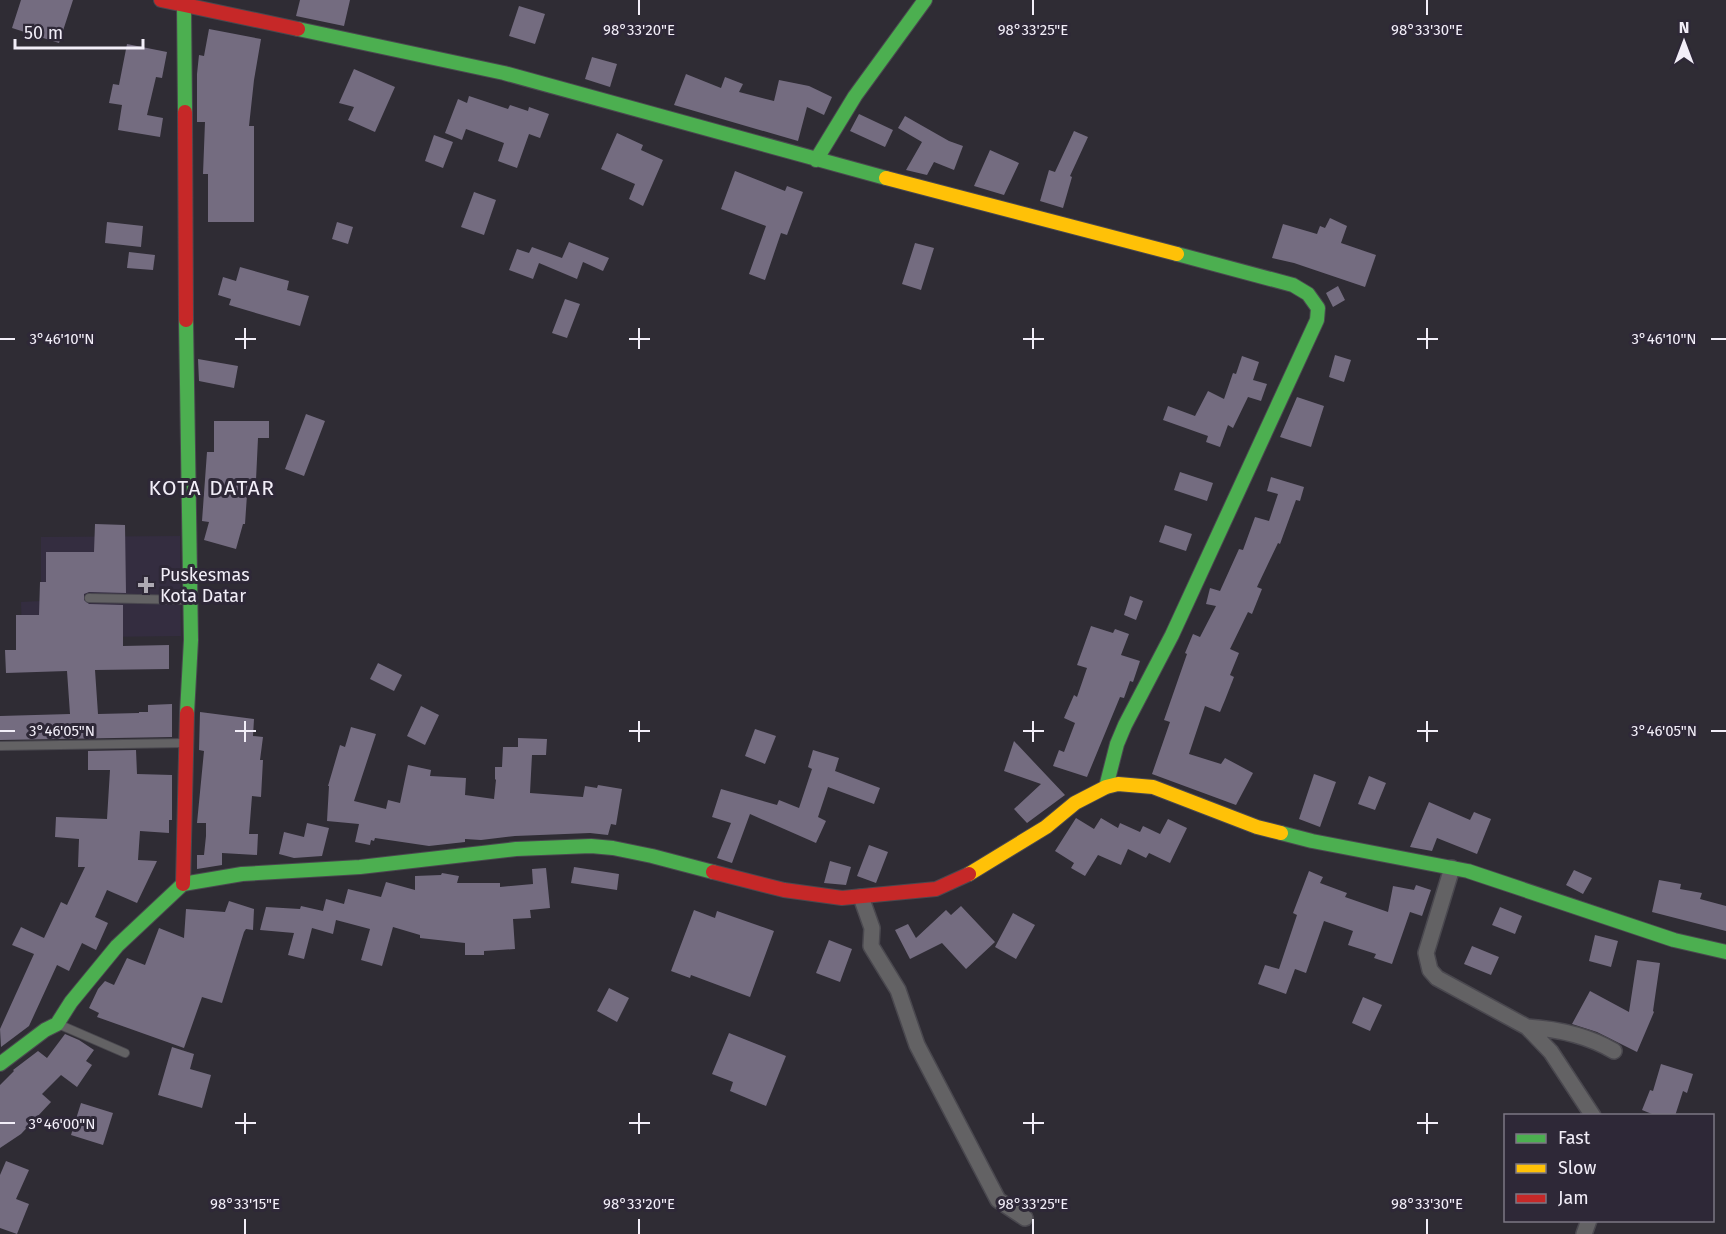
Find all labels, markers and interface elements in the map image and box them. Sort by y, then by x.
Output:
scale bar [15,12,142,50]
north arrow [1654,12,1714,72]
text: N [1679,18,1689,37]
text: 98°33'20"E [603,21,675,39]
text: 98°33'25"E [998,21,1068,39]
text: 98°33'30"E [1391,21,1463,39]
text: 50 m [24,22,63,44]
text: 3°46'10"N [29,330,95,348]
text: 3°46'10"N [1631,330,1697,348]
district label: KOTA DATAR [148,475,276,501]
place label: Puskesmas Kota Datar [160,564,250,607]
marker: Puskesmas Kota Datar [137,576,155,594]
text: 3°46'05"N [29,722,95,740]
text: 3°46'05"N [1631,722,1697,740]
legend [1504,1114,1714,1222]
text: 3°46'00"N [29,1115,95,1133]
text: Fast [1558,1127,1591,1149]
text: Slow [1558,1157,1597,1179]
text: Jam [1558,1187,1589,1209]
text: 98°33'15"E [210,1195,280,1213]
text: 98°33'20"E [603,1195,675,1213]
text: 98°33'25"E [998,1195,1068,1213]
text: 98°33'30"E [1391,1195,1463,1213]

